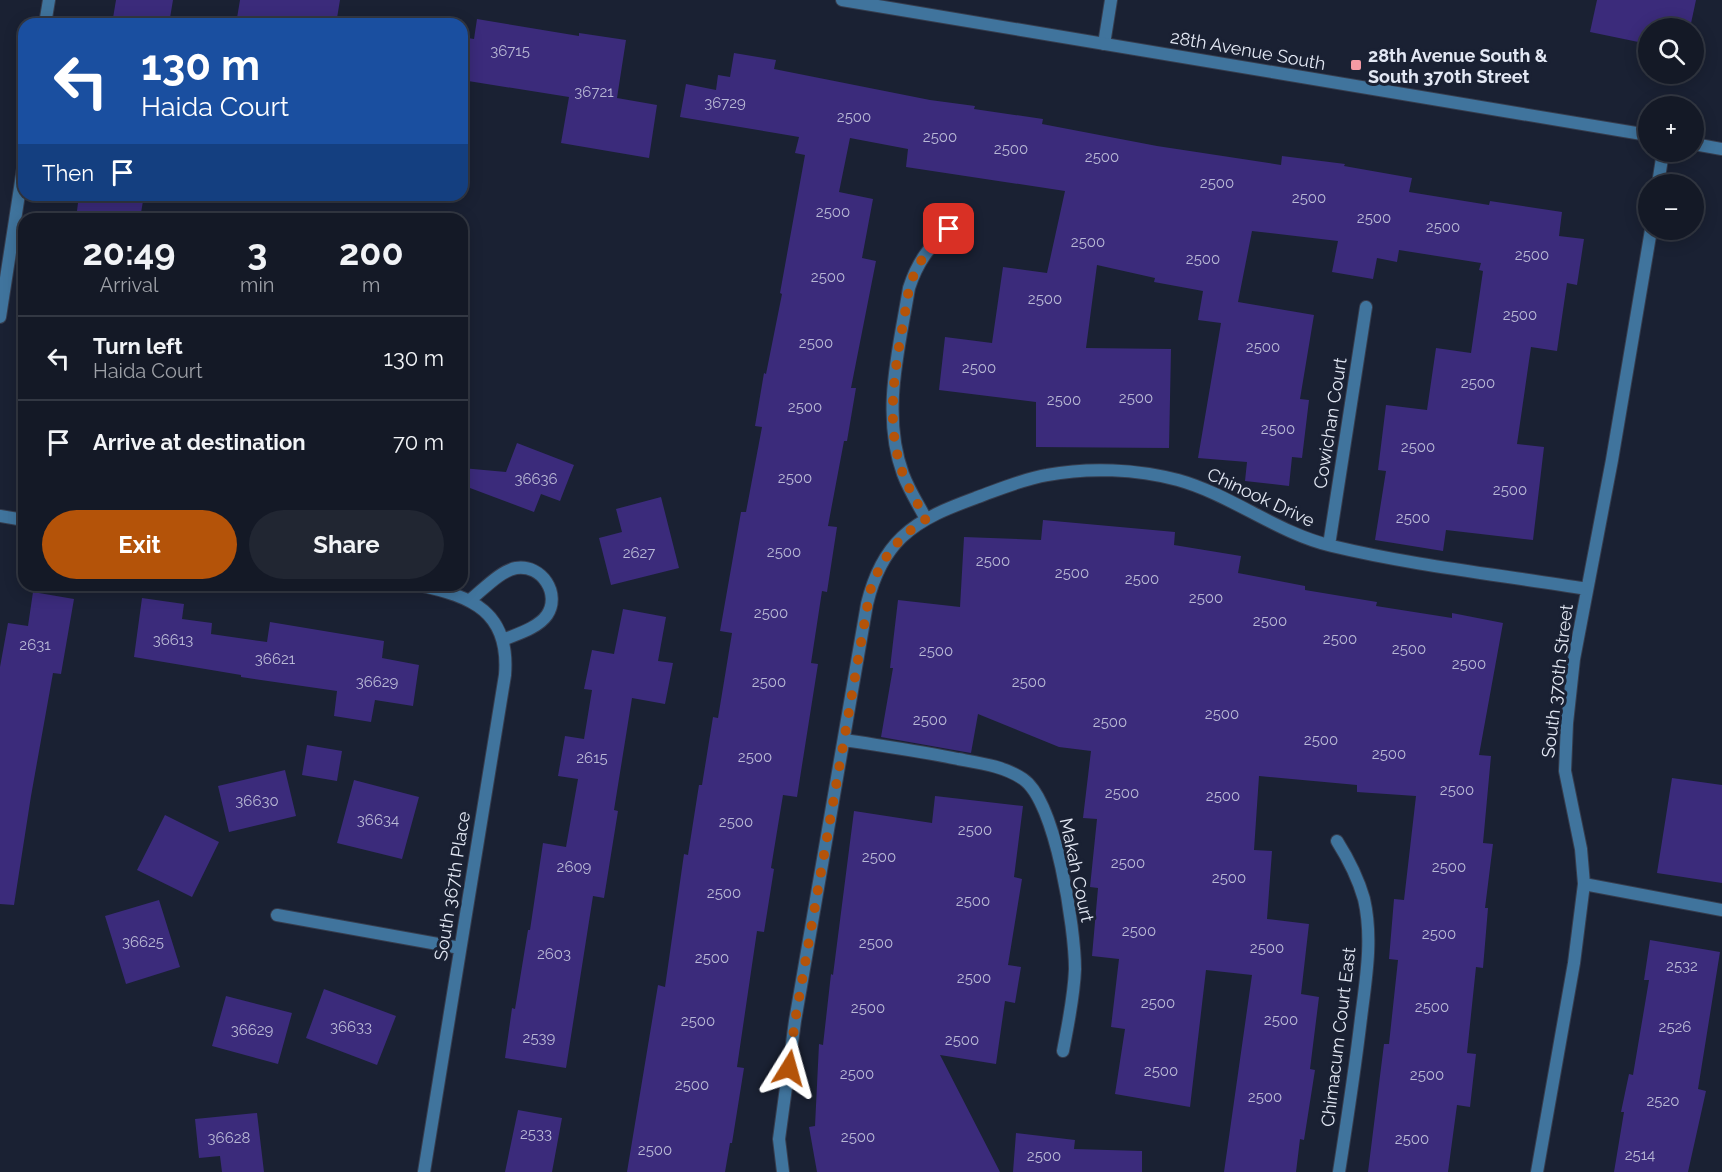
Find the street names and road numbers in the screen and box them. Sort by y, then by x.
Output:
street label: 28th Avenue South [1169,26,1327,74]
street label: Cowichan Court [1309,356,1351,490]
street label: Chinook Drive [1204,463,1318,531]
street label: South 370th Street [1537,603,1577,759]
street label: South 367th Place [430,809,474,962]
street label: Makah Court [1056,816,1098,924]
street label: Chimacum Court East [1317,946,1359,1128]

